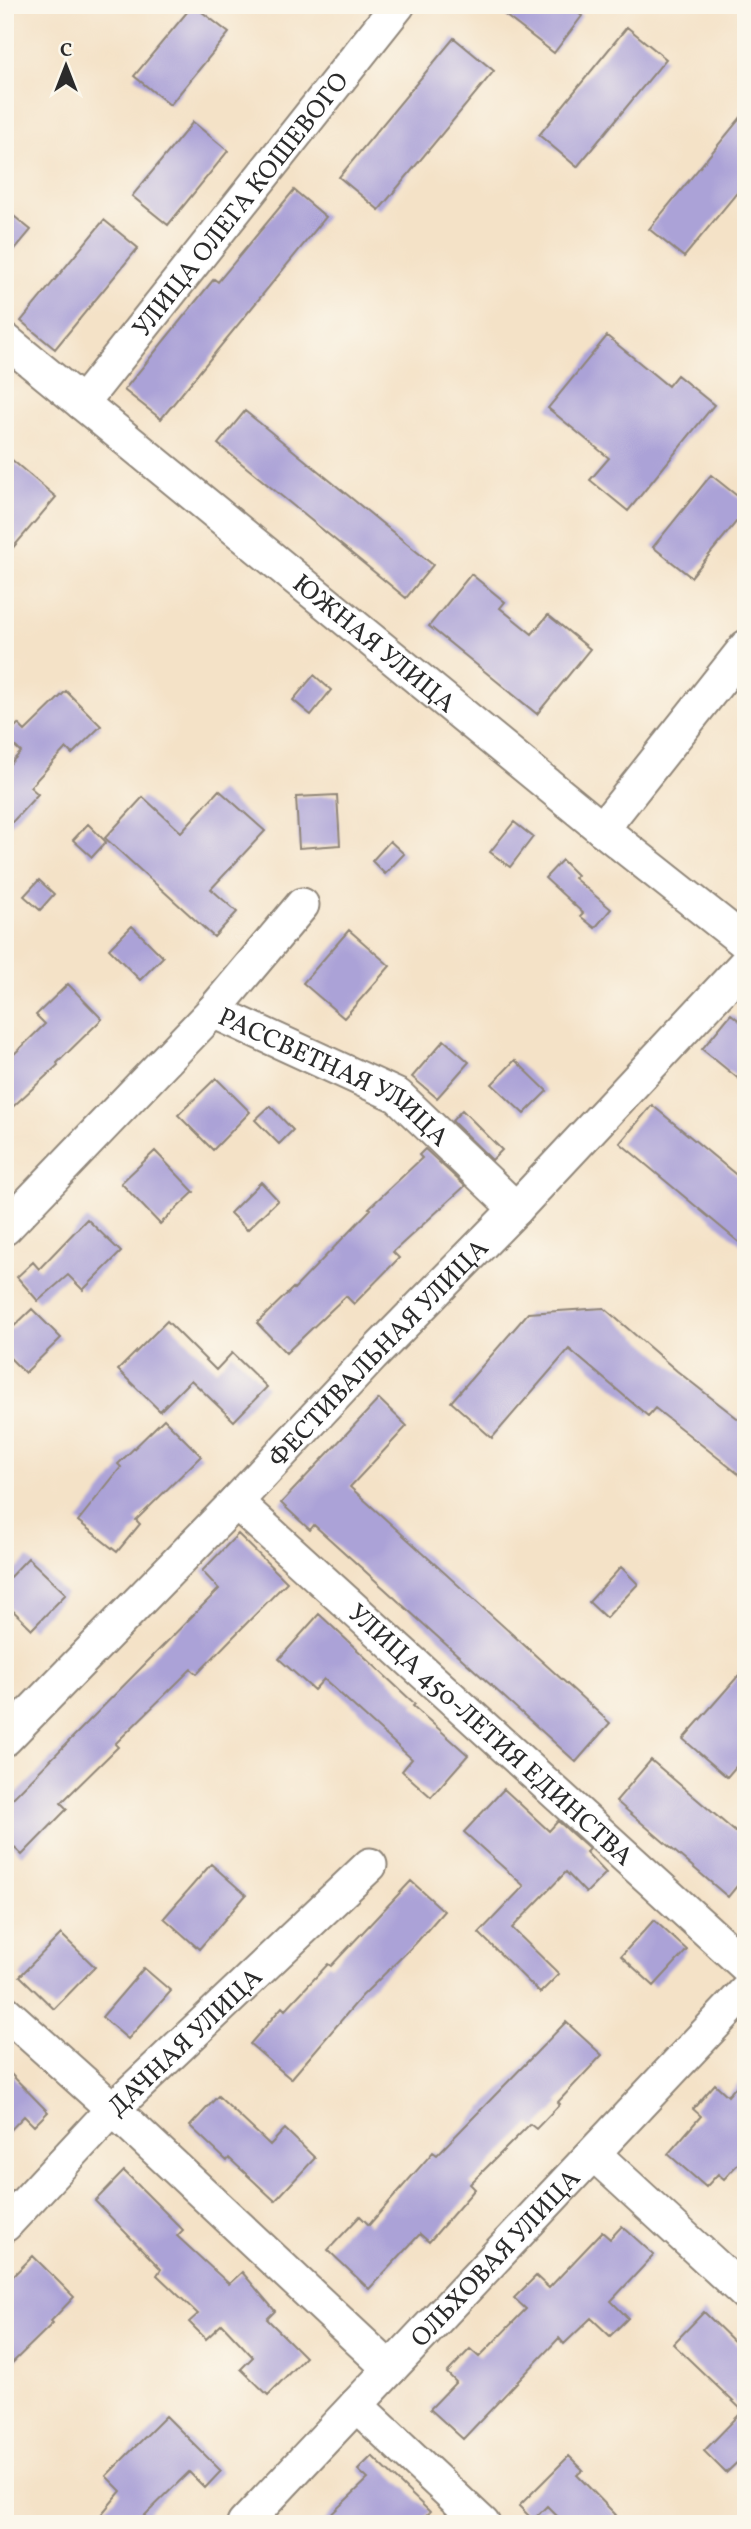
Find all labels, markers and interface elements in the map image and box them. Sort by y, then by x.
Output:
north arrow [32,32,102,102]
text: С [60,38,72,64]
street label: УЛИЦА ОЛЕГА КОШЕВОГО [125,65,358,345]
street label: ЮЖНАЯ УЛИЦА [284,567,463,722]
street label: РАССВЕТНАЯ УЛИЦА [212,1000,456,1156]
street label: ФЕСТИВАЛЬНАЯ УЛИЦА [261,1231,497,1476]
street label: УЛИЦА 450-ЛЕТИЯ ЕДИНСТВА [339,1596,640,1875]
street label: ДАЧНАЯ УЛИЦА [101,1960,271,2125]
street label: ОЛЬХОВАЯ УЛИЦА [403,2162,589,2356]

